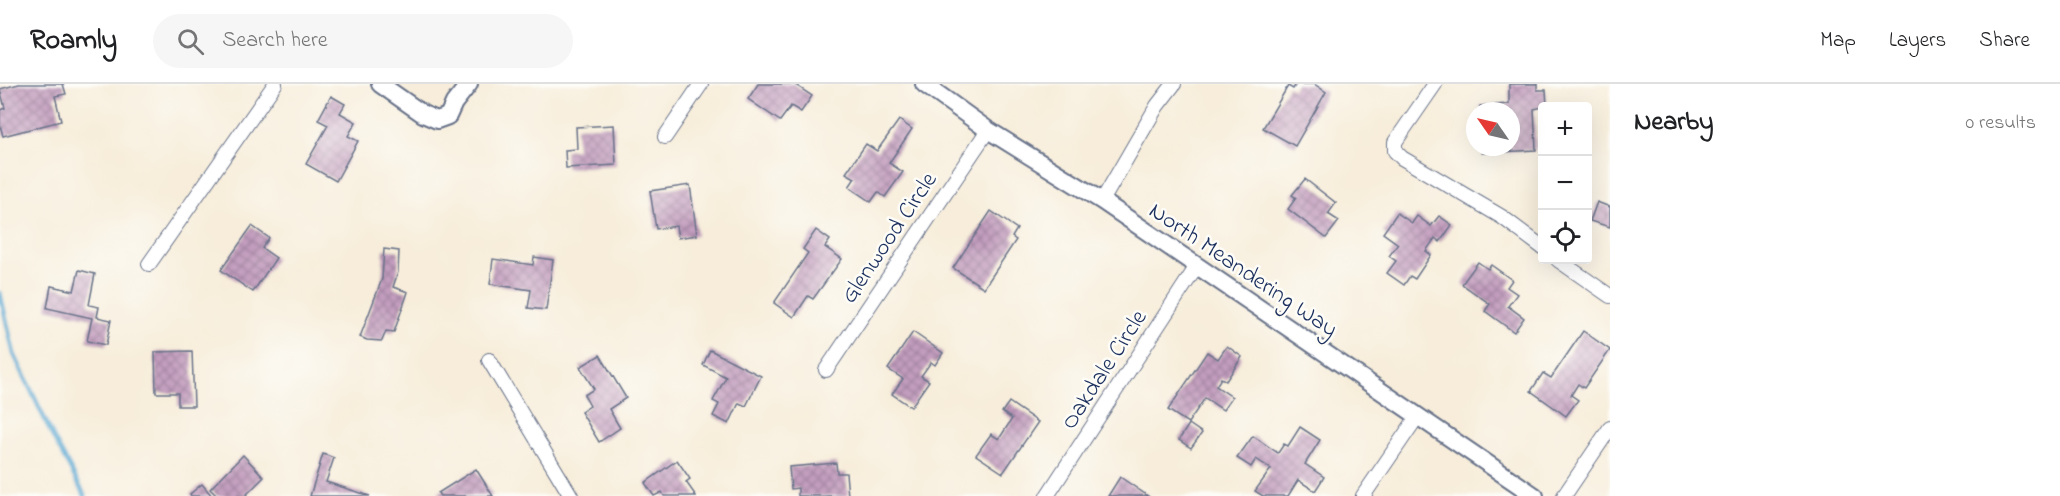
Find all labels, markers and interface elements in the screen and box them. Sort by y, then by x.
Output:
search box [153,14,573,68]
text: Roamly [30,21,117,62]
icon: search [174,25,207,58]
text: Search here [222,25,328,57]
text: Map [1820,26,1856,56]
text: Layers [1889,26,1946,56]
text: Share [1979,26,2030,56]
north arrow [1466,102,1520,156]
map controls [1538,102,1592,264]
button: + [1538,102,1592,156]
text: Nearby [1634,104,1713,142]
text: 0 results [1965,109,2036,138]
button: − [1538,156,1592,210]
street label: Glenwood Circle [833,165,947,311]
street label: North Meandering Way [1141,195,1344,348]
button: locate [1538,210,1592,264]
street label: Oakdale Circle [1053,303,1157,437]

